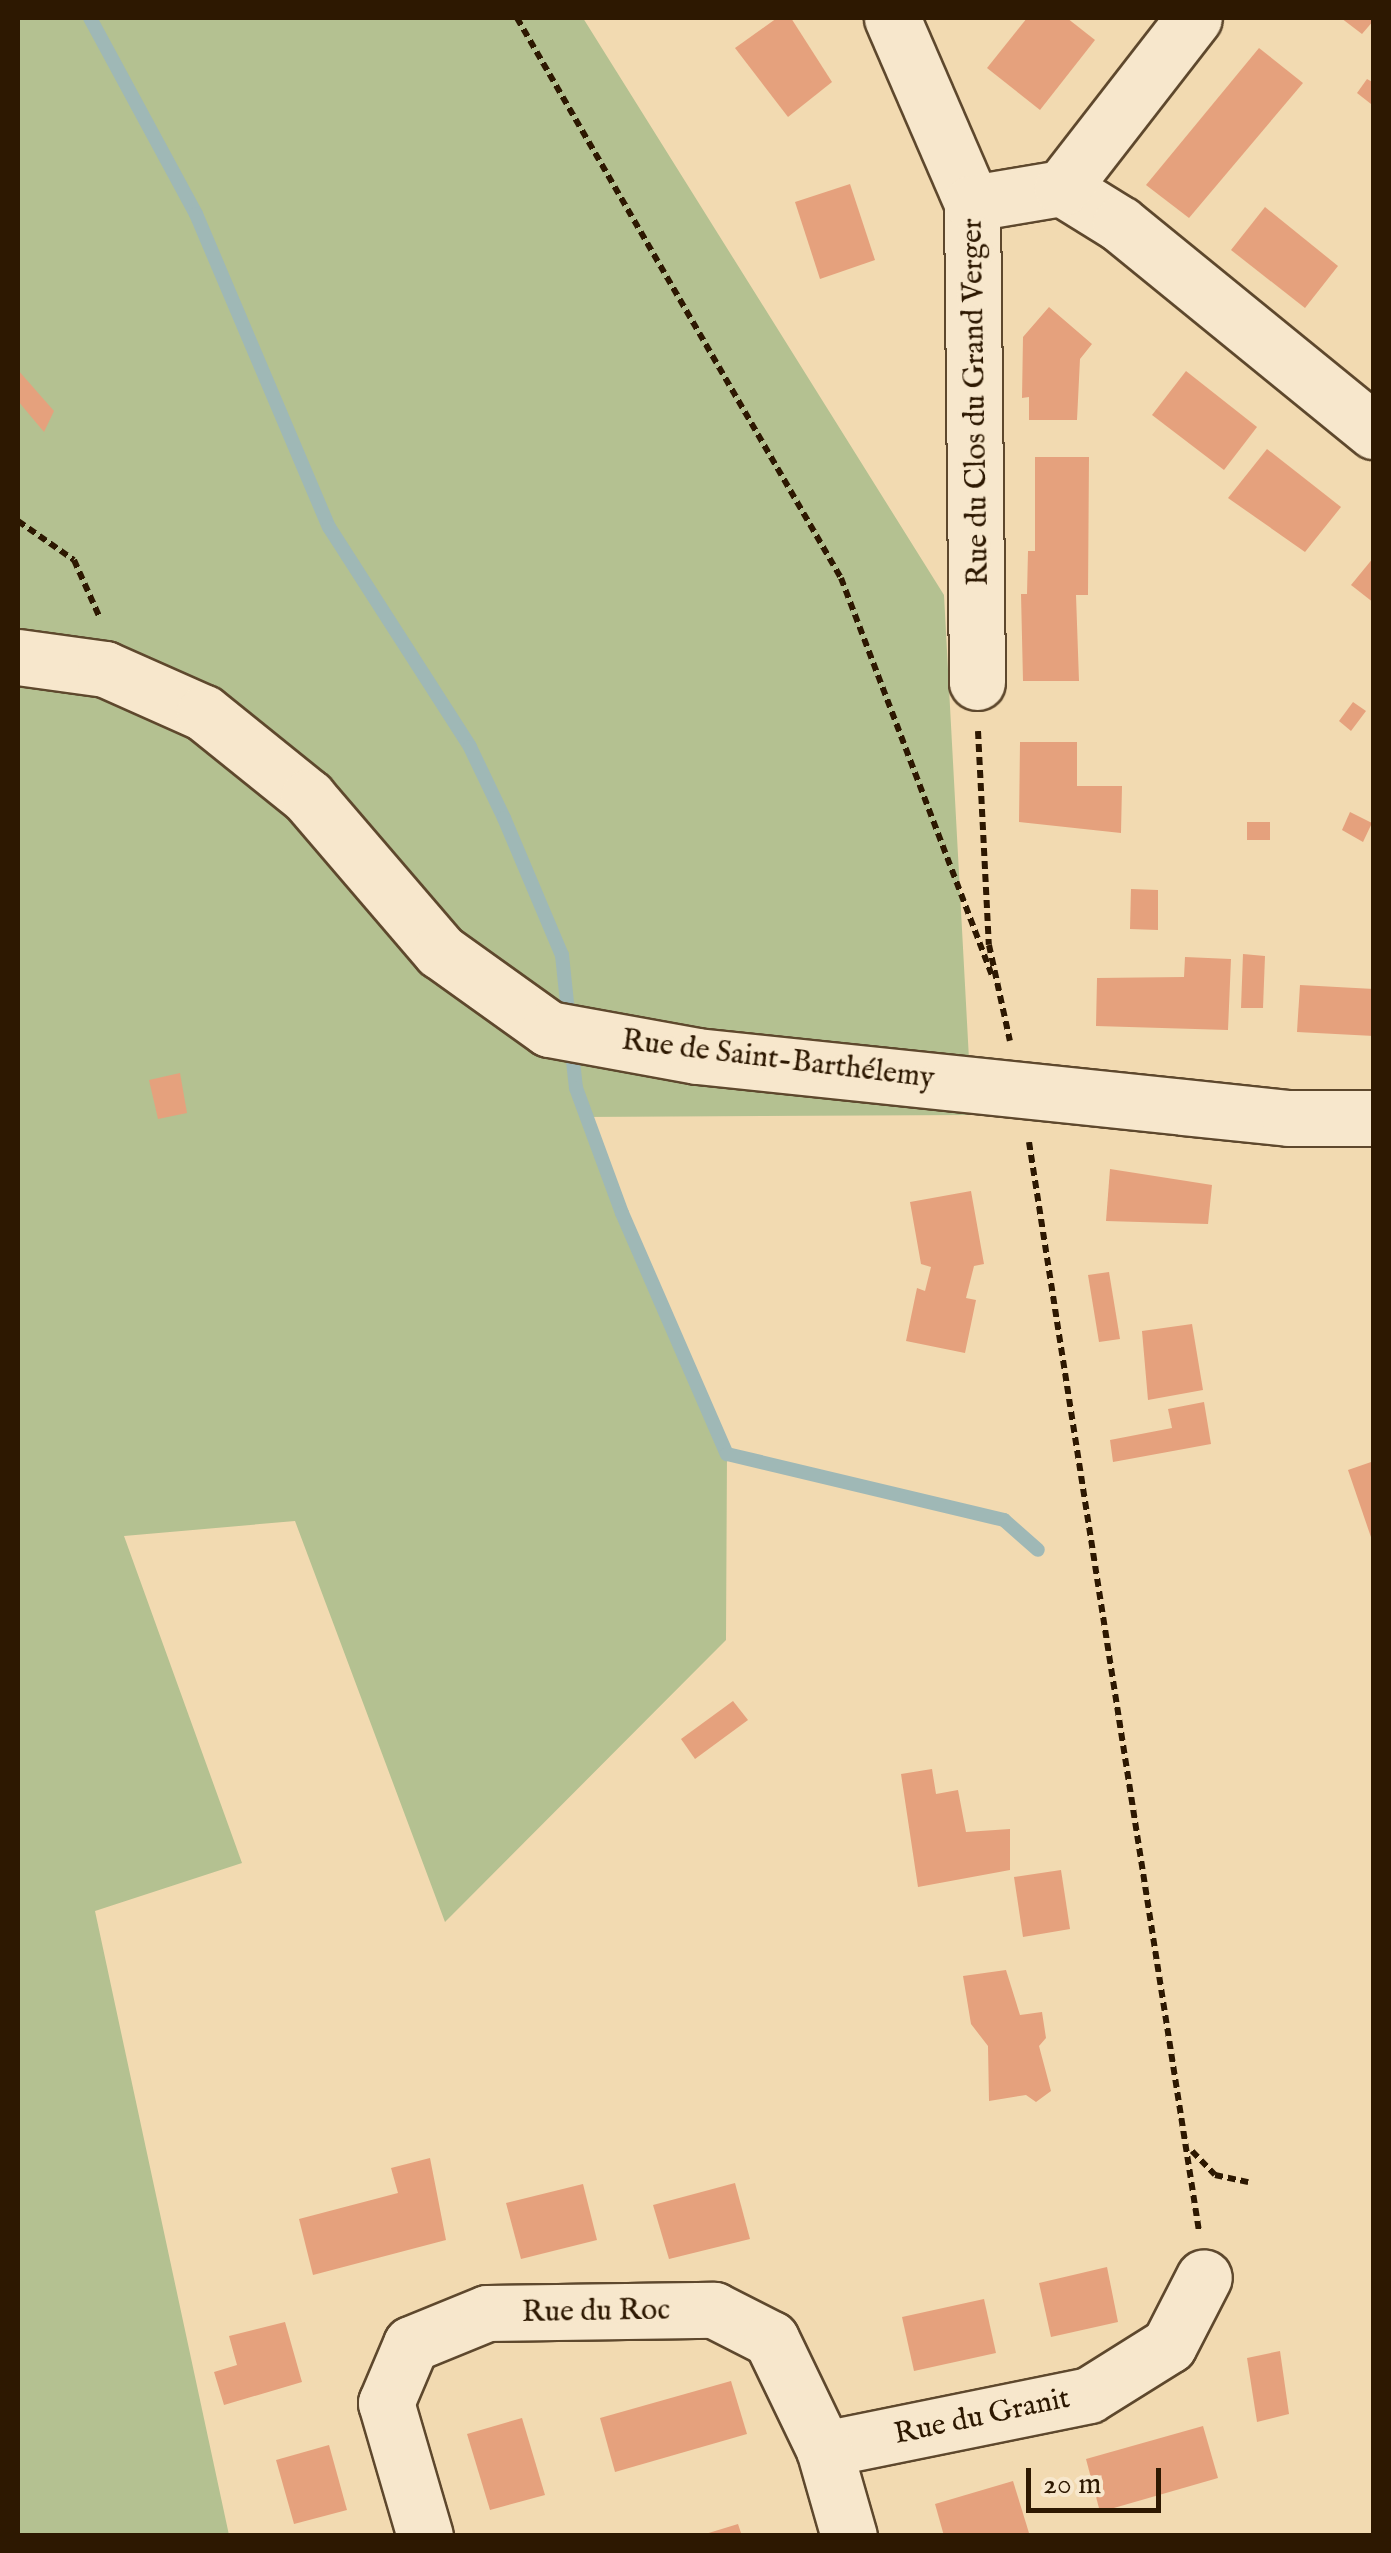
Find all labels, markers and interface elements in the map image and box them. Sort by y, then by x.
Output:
street label: Rue du Clos du Grand Verger [955,218,997,586]
street label: Rue de Saint-Barthélemy [620,1023,936,1097]
street label: Rue du Roc [522,2293,670,2331]
street label: Rue du Granit [891,2381,1073,2453]
scale bar [1031,2448,1166,2510]
text: 20 m [1043,2466,1102,2504]

